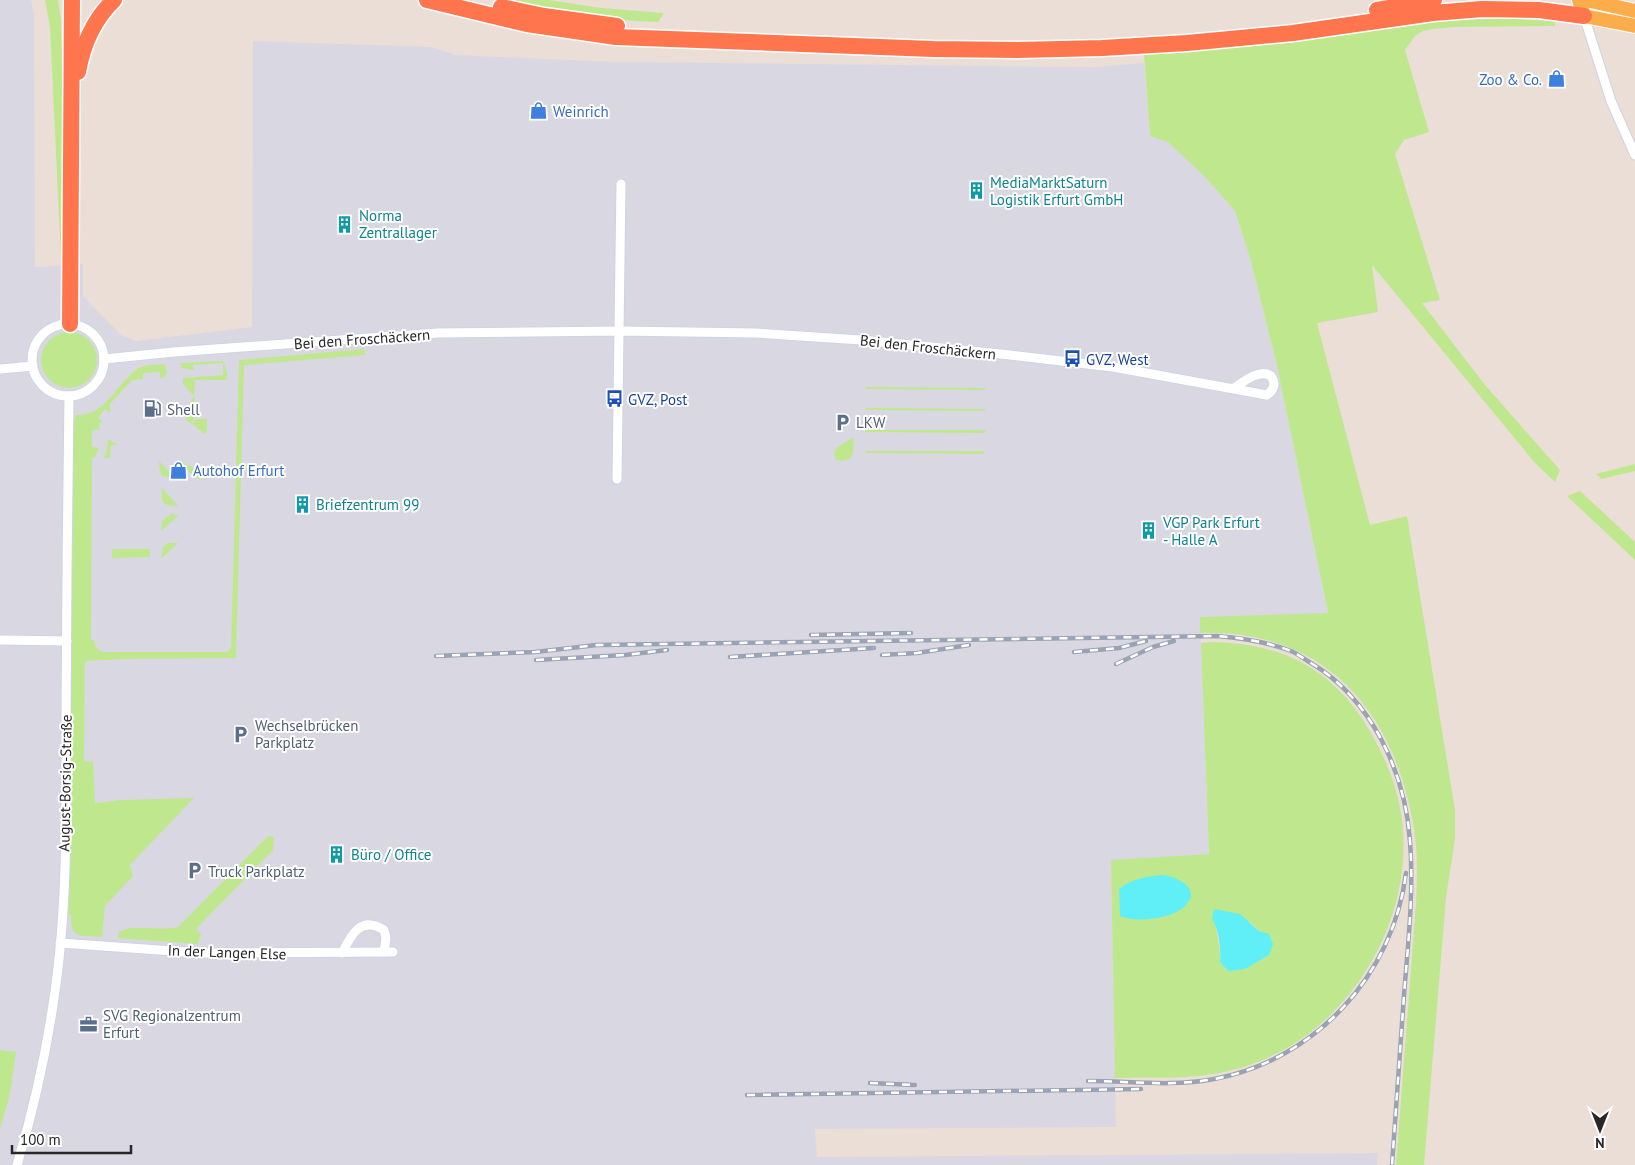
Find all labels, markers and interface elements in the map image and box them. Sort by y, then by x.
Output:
shop icon: Zoo & Co. [1546,69,1566,89]
place label: Zoo & Co. [1479,70,1542,89]
shop icon: Weinrich [529,101,549,121]
place label: Weinrich [553,102,609,121]
place label: MediaMarktSaturn Logistik Erfurt GmbH [990,173,1123,209]
building icon: MediaMarktSaturn Logistik Erfurt GmbH [966,181,986,201]
place label: Norma Zentrallager [359,206,437,242]
building icon: Norma Zentrallager [335,214,355,234]
street label: Bei den Froschäckern [293,325,431,353]
street label: Bei den Froschäckern [859,330,997,364]
bus stop icon: GVZ, West [1062,349,1082,369]
place label: GVZ, West [1086,350,1149,369]
bus stop icon: GVZ, Post [604,389,624,409]
place label: GVZ, Post [628,390,687,409]
fuel station icon: Shell [143,399,163,419]
place label: Shell [167,400,200,419]
parking icon: LKW [832,412,852,432]
place label: LKW [856,413,886,432]
shop icon: Autohof Erfurt [169,460,189,480]
place label: Autohof Erfurt [193,461,284,480]
building icon: Briefzentrum 99 [292,494,312,514]
place label: Briefzentrum 99 [316,495,419,514]
place label: VGP Park Erfurt - Halle A [1162,513,1260,549]
building icon: VGP Park Erfurt - Halle A [1139,521,1159,541]
street label: August-Borsig-Straße [54,714,76,852]
place label: Wechselbrücken Parkplatz [255,716,358,752]
parking icon: Wechselbrücken Parkplatz [231,724,251,744]
building icon: Büro / Office [327,844,347,864]
place label: Büro / Office [351,845,432,864]
parking icon: Truck Parkplatz [184,861,204,881]
place label: Truck Parkplatz [208,862,305,881]
street label: In der Langen Else [167,940,287,964]
place label: SVG Regionalzentrum Erfurt [103,1006,241,1042]
office icon: SVG Regionalzentrum Erfurt [79,1014,99,1034]
north arrow [1575,1105,1625,1155]
scale bar [12,1122,131,1154]
text: 100 m [20,1130,61,1149]
text: N [1595,1134,1605,1152]

